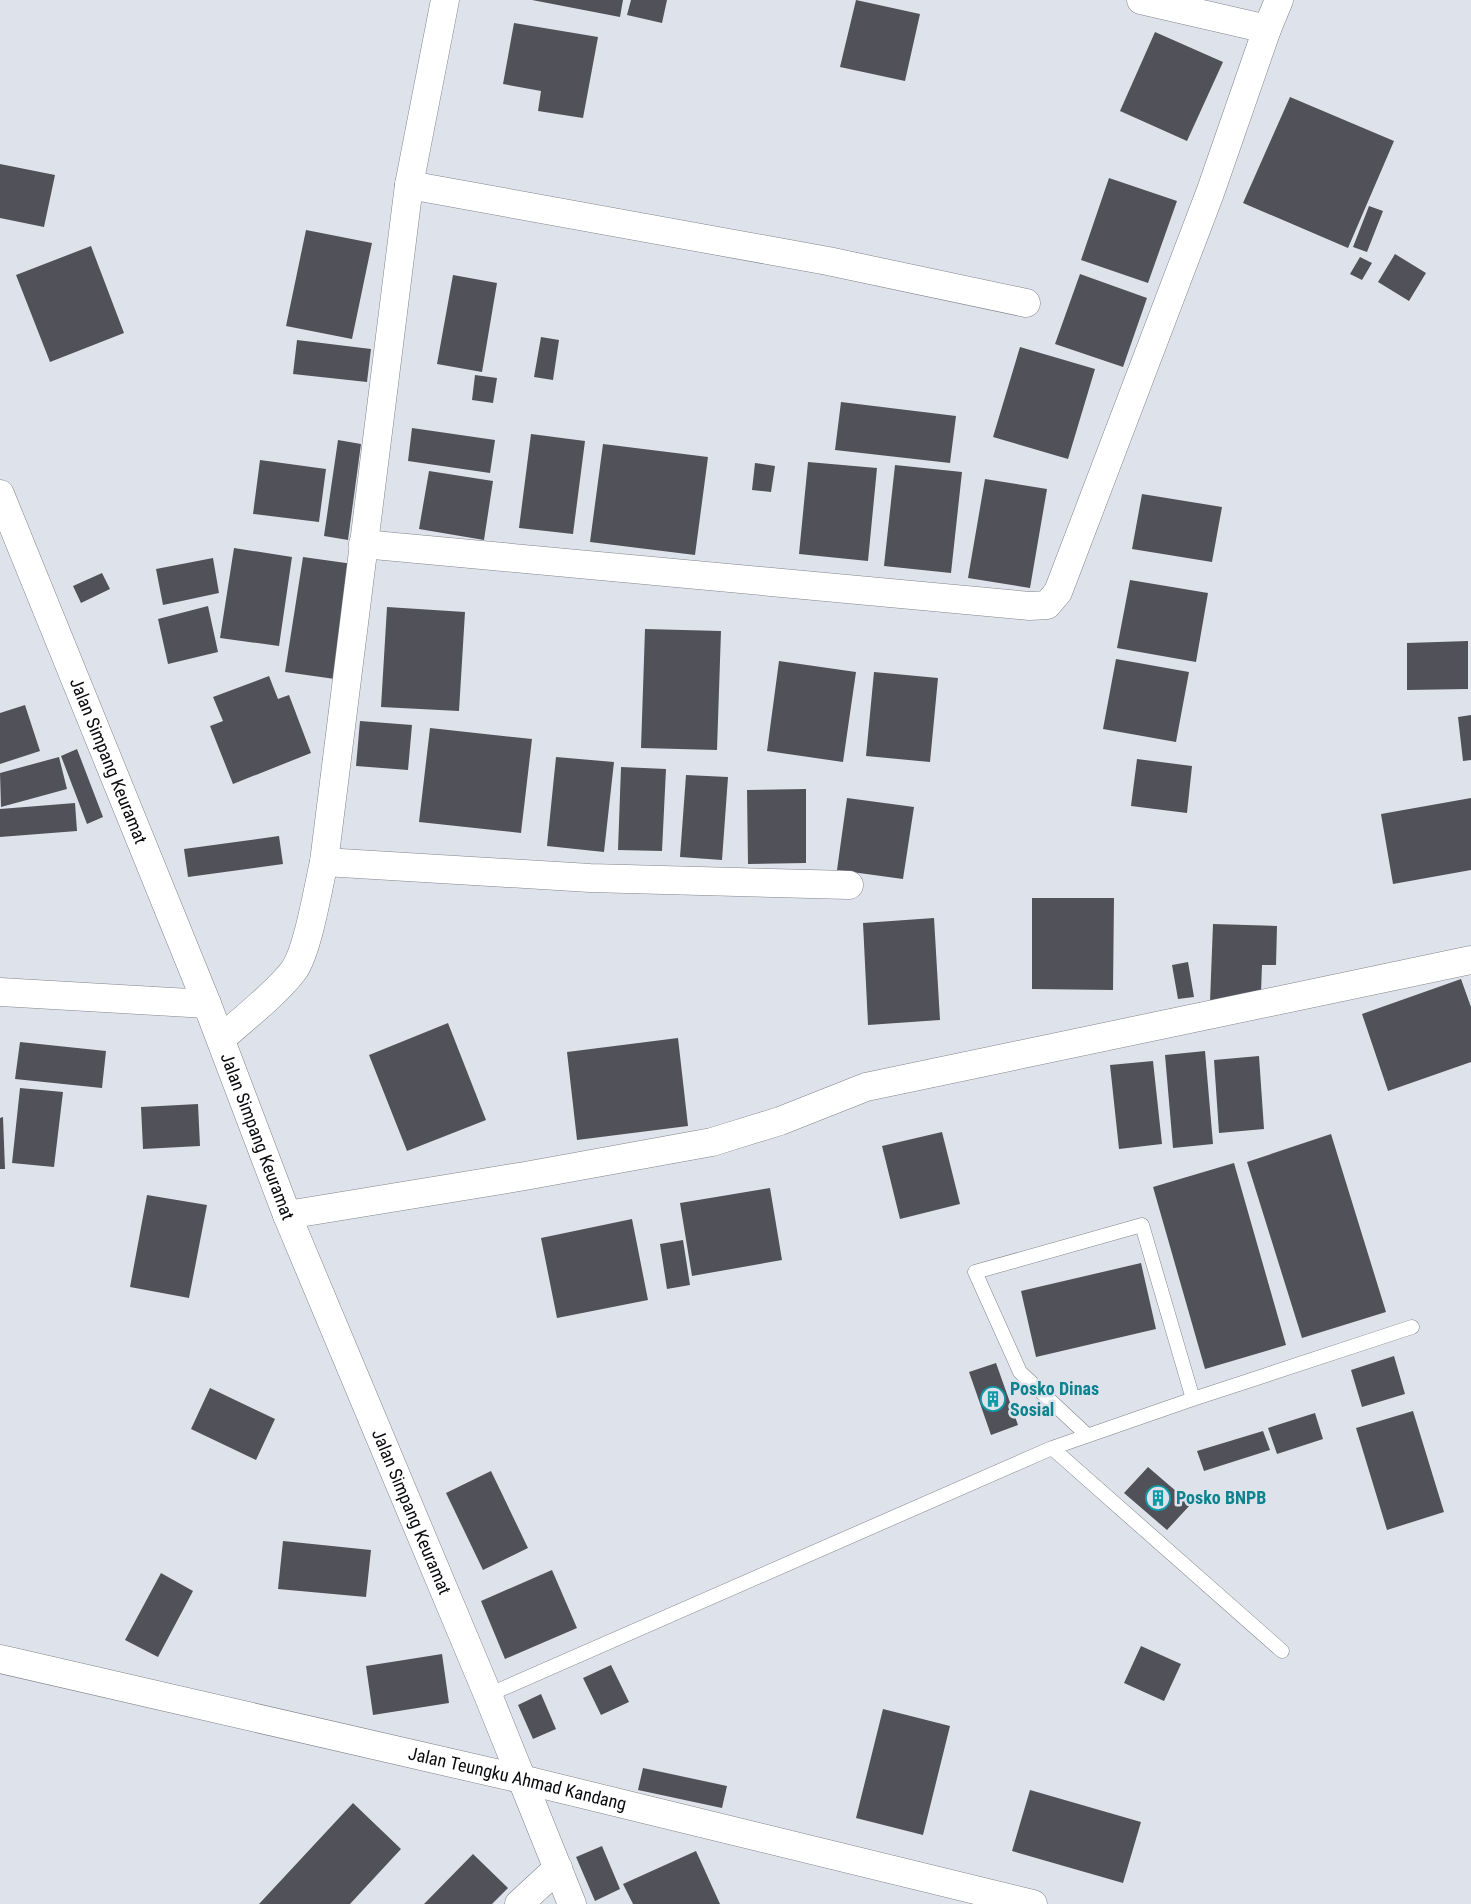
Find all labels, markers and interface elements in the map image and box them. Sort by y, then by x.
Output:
street label: Jalan Simpang Keuramat [66,675,152,847]
street label: Jalan Simpang Keuramat [216,1050,299,1223]
place label: Posko Dinas Sosial [1010,1378,1099,1420]
building icon: Posko Dinas Sosial [980,1386,1006,1412]
street label: Jalan Simpang Keuramat [368,1426,456,1598]
building icon: Posko BNPB [1145,1485,1171,1511]
place label: Posko BNPB [1176,1487,1266,1508]
street label: Jalan Teungku Ahmad Kandang [406,1742,629,1814]

